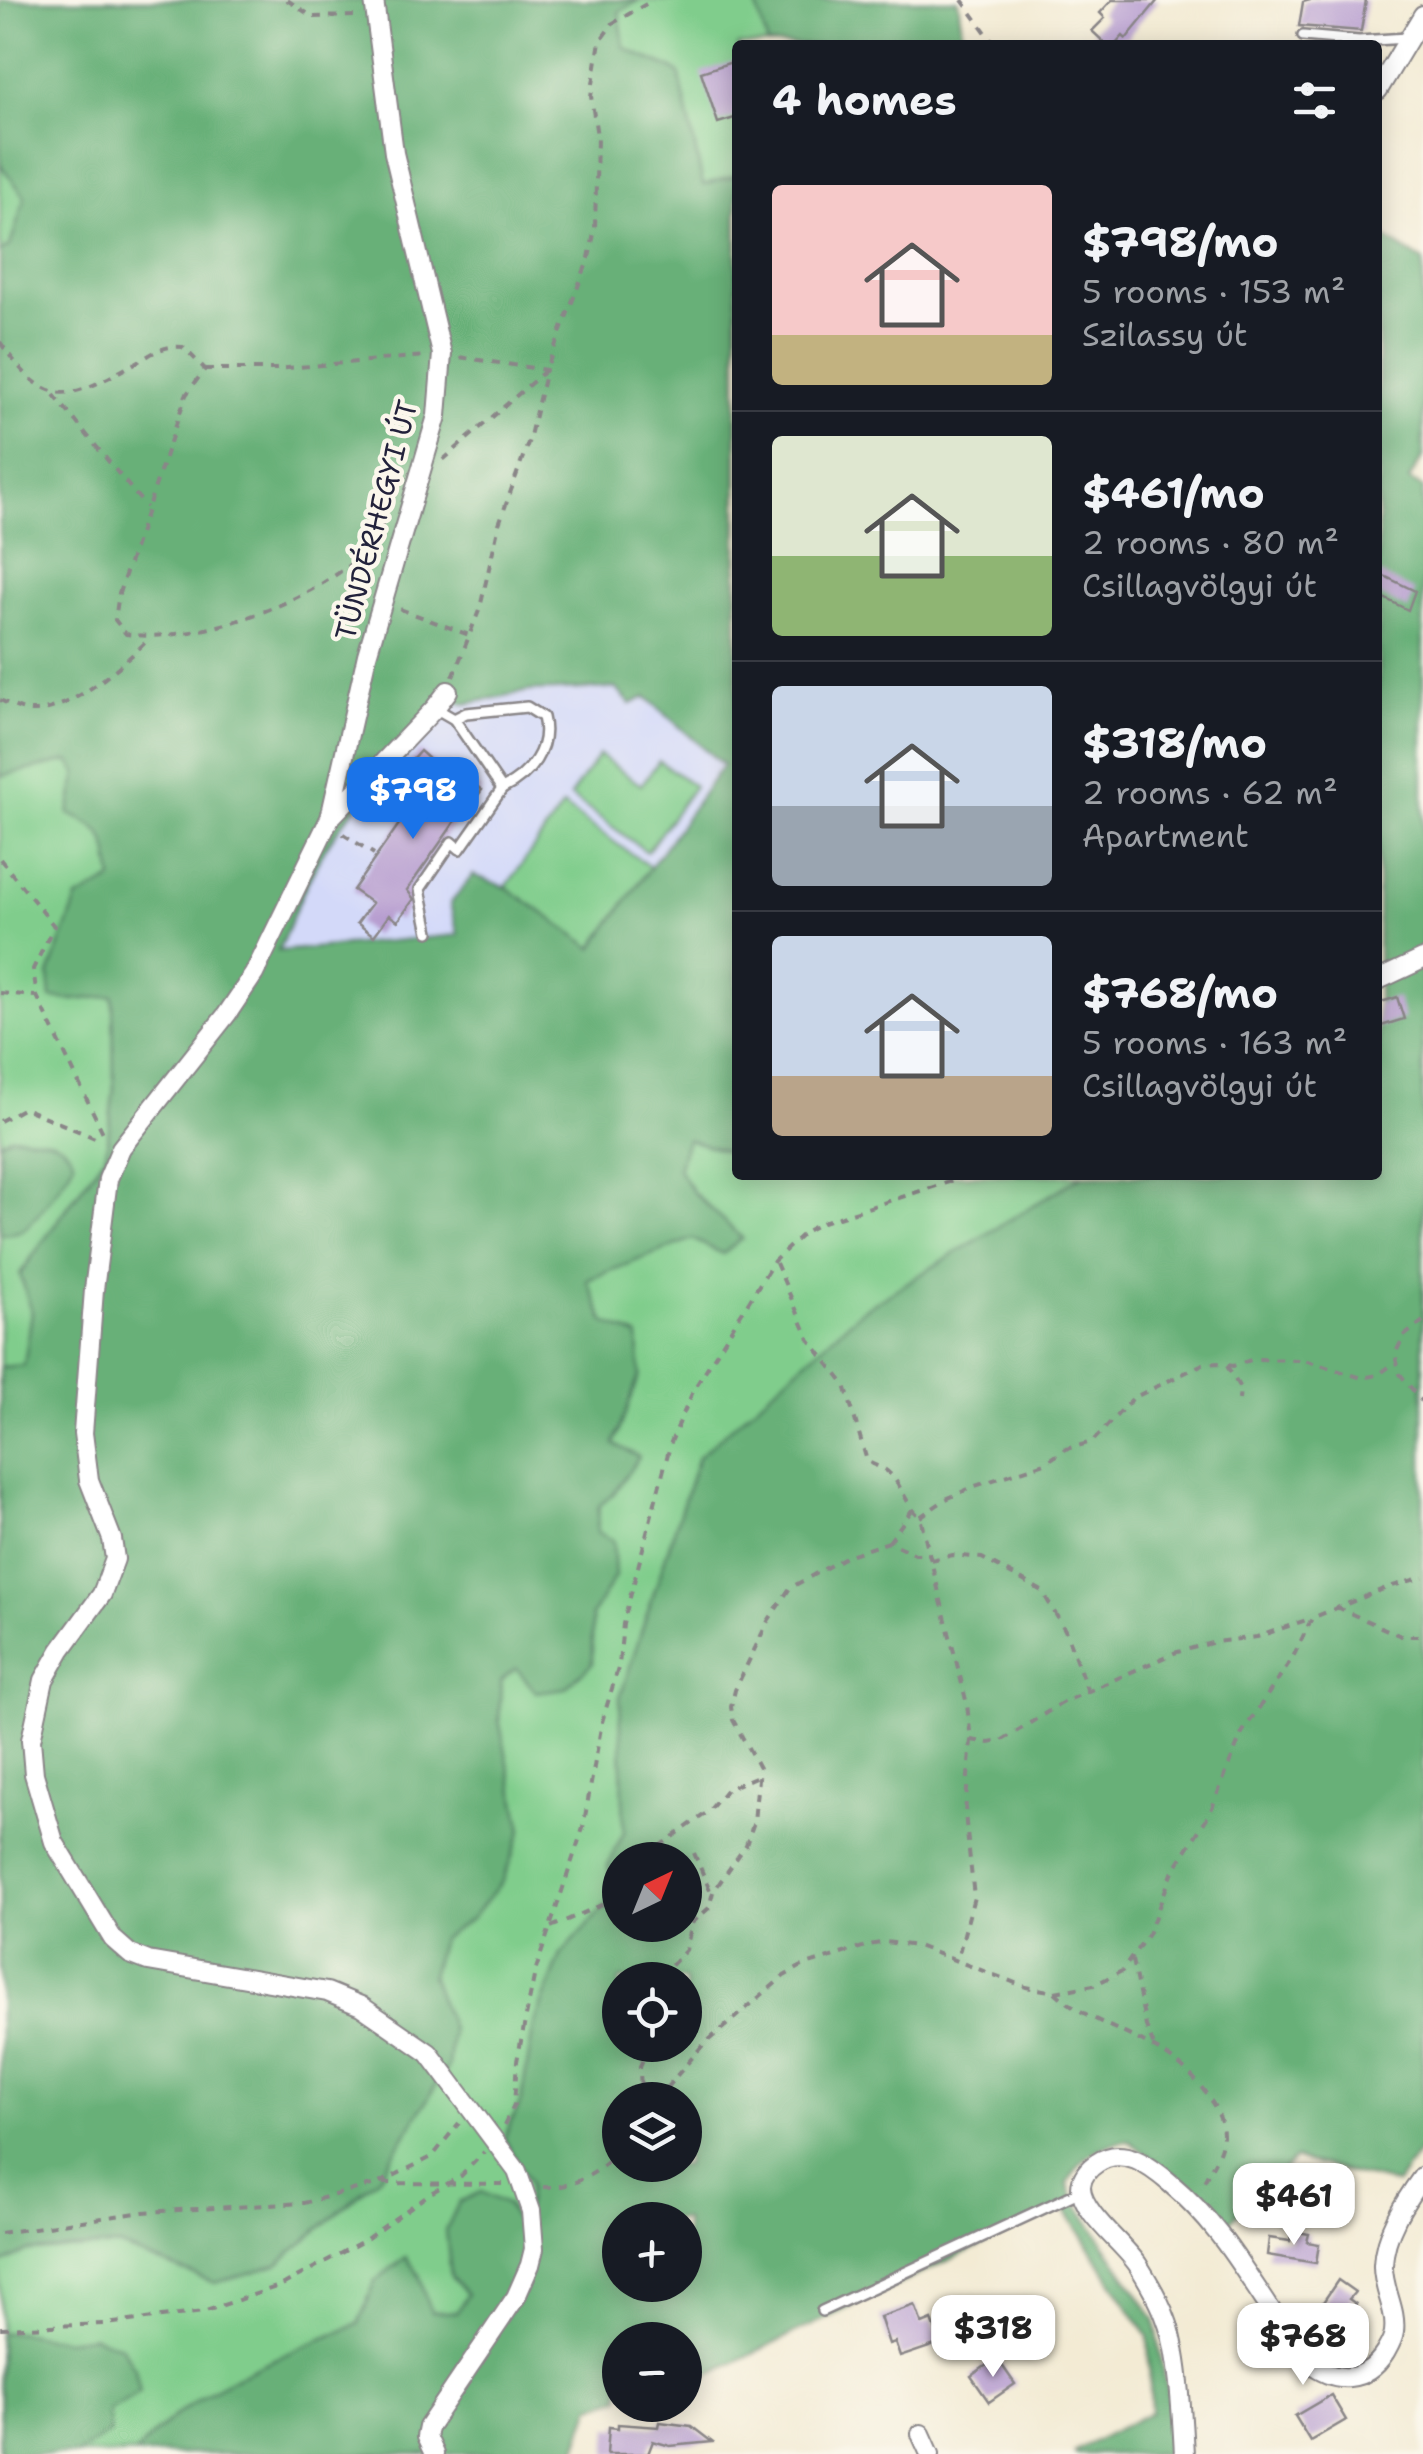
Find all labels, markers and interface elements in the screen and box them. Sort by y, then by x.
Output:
text: 4 homes [772,72,957,128]
icon: filters [1287,73,1342,128]
text: $798/mo [1082,214,1278,270]
icon: home [852,225,972,345]
text: 5 rooms · 153 m² [1082,270,1345,313]
text: Szilassy út [1082,313,1248,356]
street label: TÜNDÉRHEGYI ÚT [326,396,426,644]
text: $461/mo [1082,465,1265,521]
icon: home [852,476,972,596]
text: 2 rooms · 80 m² [1082,521,1339,564]
text: Csillagvölgyi út [1082,564,1317,607]
text: $318/mo [1082,715,1267,771]
icon: home [852,726,972,846]
pin: $798 [354,757,472,842]
text: $798 [369,768,457,811]
text: 2 rooms · 62 m² [1082,771,1338,814]
text: Apartment [1082,814,1249,857]
text: $768/mo [1082,965,1278,1021]
icon: home [852,976,972,1096]
text: 5 rooms · 163 m² [1082,1021,1347,1064]
text: Csillagvölgyi út [1082,1064,1317,1107]
north arrow [602,1842,702,1942]
map controls [602,1842,702,2422]
button: locate [602,1962,702,2062]
button: layers [602,2082,702,2182]
pin: $461 [1235,2163,1353,2248]
text: $461 [1255,2174,1333,2217]
button: + [602,2202,702,2302]
pin: $318 [934,2295,1052,2380]
pin: $768 [1244,2303,1362,2388]
text: $318 [953,2306,1033,2349]
text: $768 [1259,2314,1347,2357]
button: − [602,2322,702,2422]

